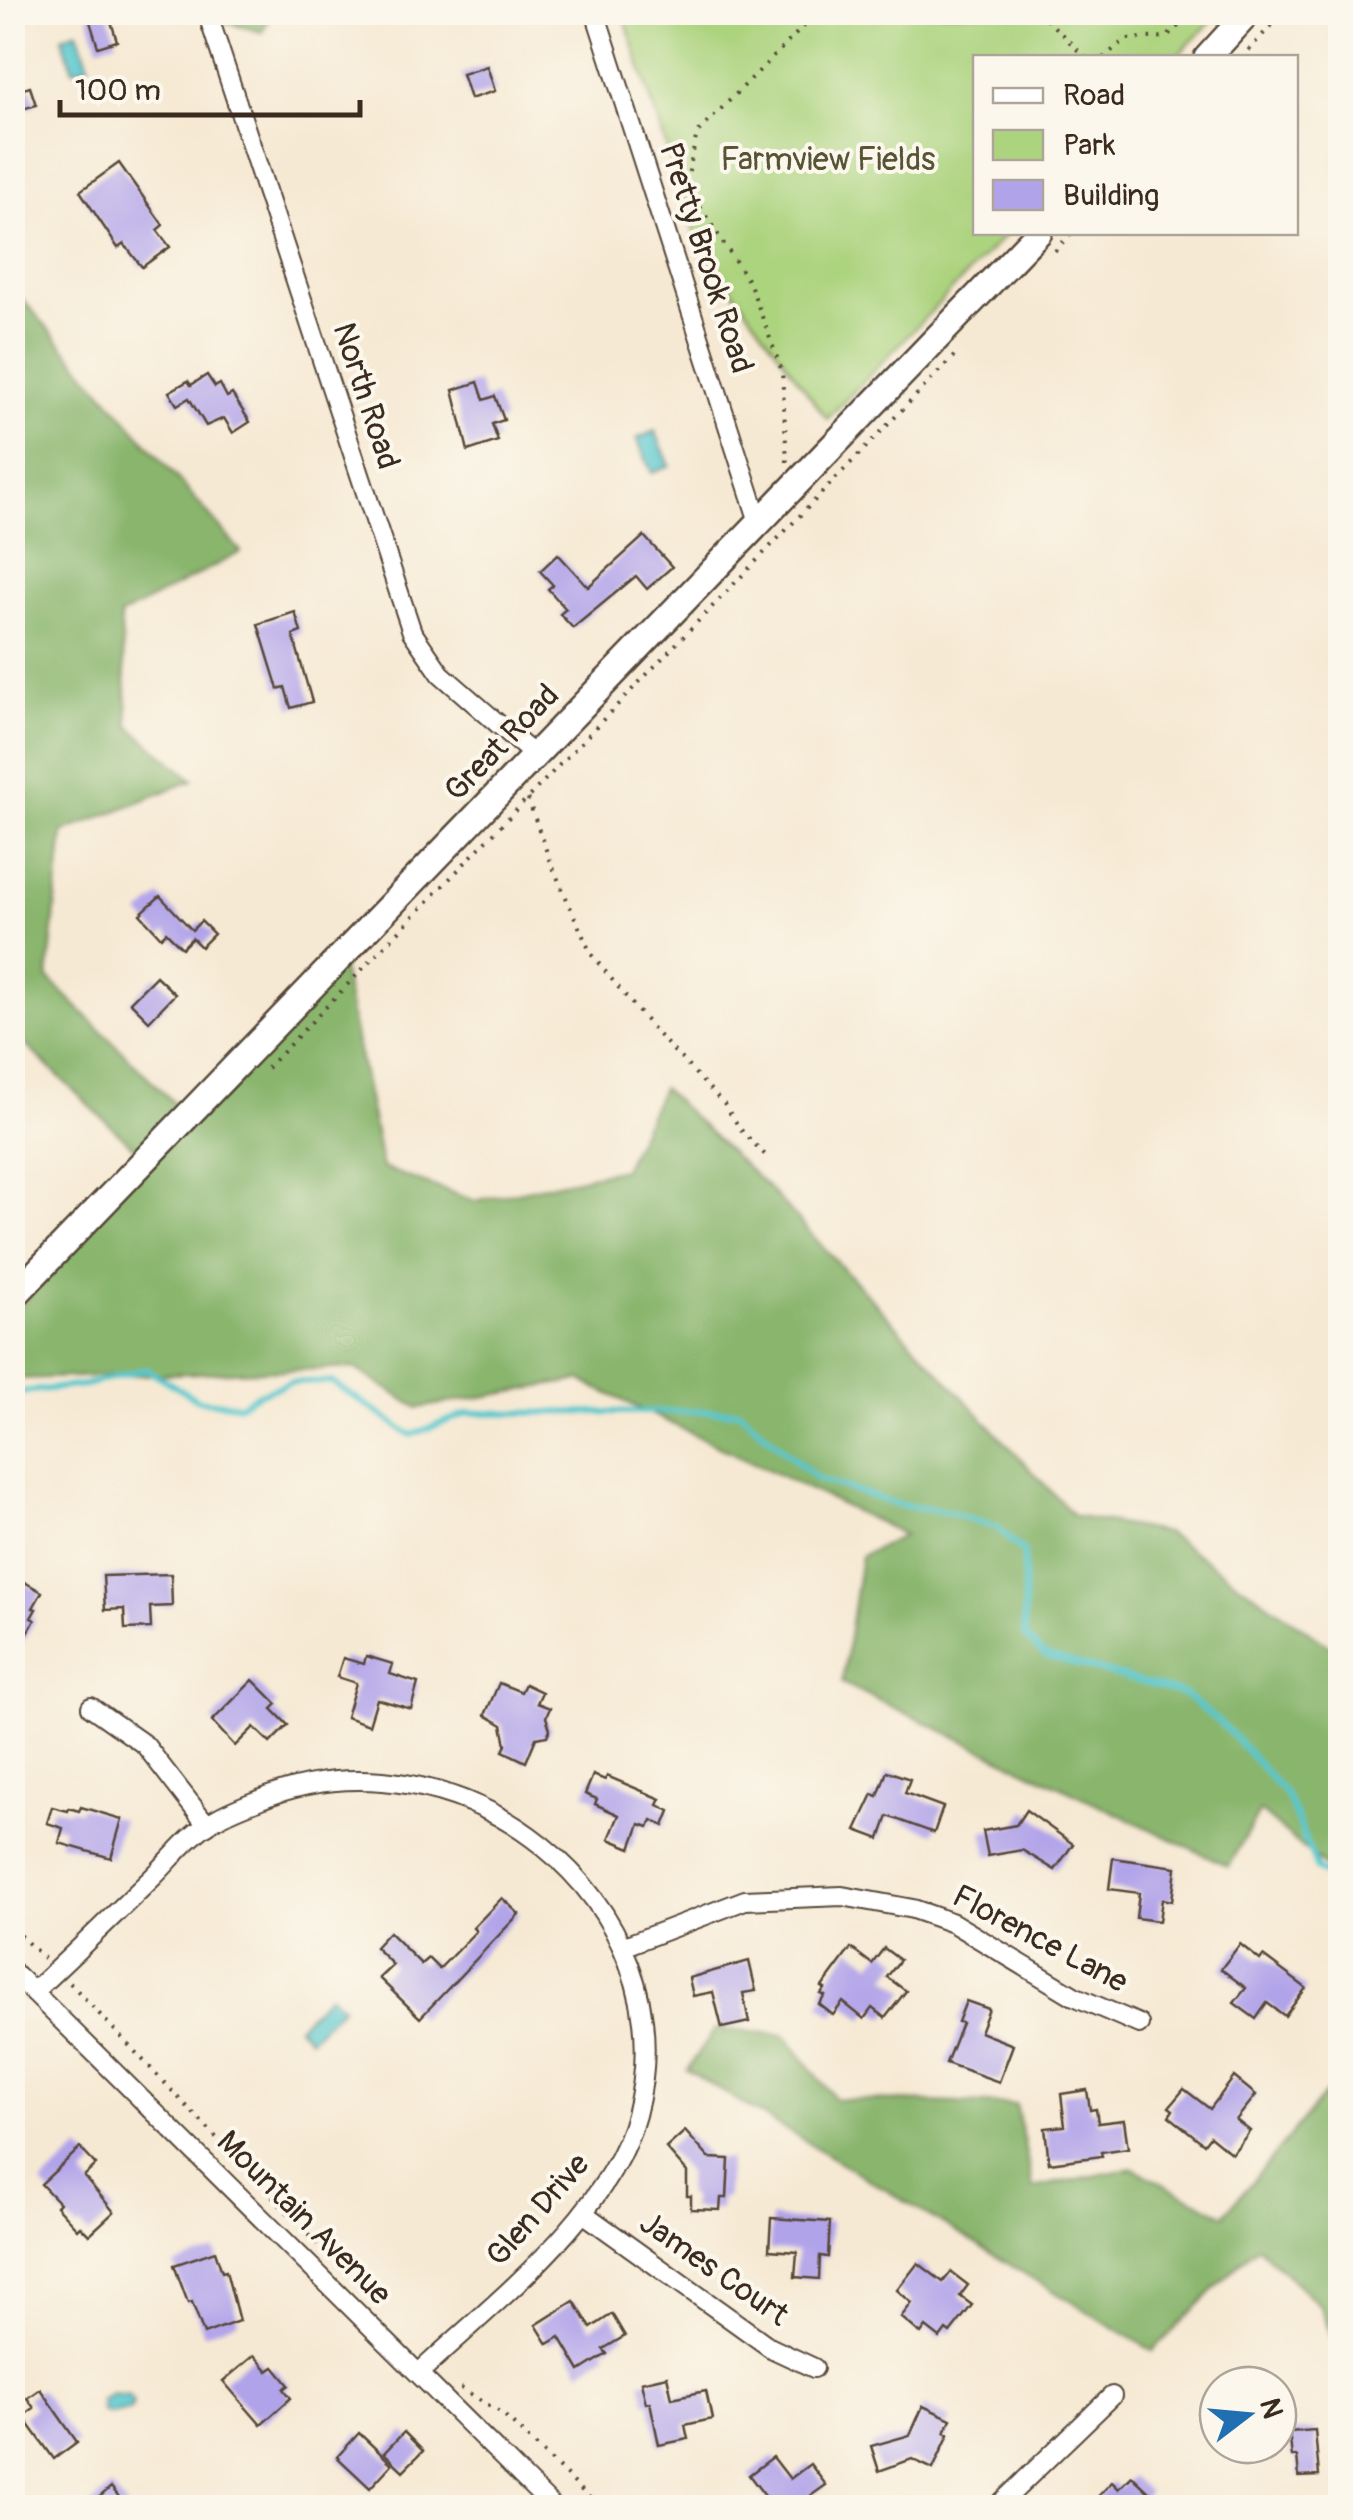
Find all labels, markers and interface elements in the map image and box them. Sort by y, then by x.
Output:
scale bar [60,55,360,117]
legend [973,55,1298,235]
text: 100 m [75,72,161,109]
text: Road [1063,77,1125,114]
text: Park [1063,127,1116,164]
street label: Pretty Brook Road [650,138,762,378]
park label: Farmview Fields [721,140,935,180]
text: Building [1063,177,1159,214]
street label: North Road [324,318,408,474]
street label: Great Road [436,676,568,810]
street label: Florence Lane [945,1876,1135,2002]
street label: Mountain Avenue [208,2122,400,2314]
street label: Glen Drive [478,2145,598,2275]
street label: James Court [632,2203,796,2335]
north arrow [1198,2365,1298,2465]
text: N [1251,2395,1290,2422]

